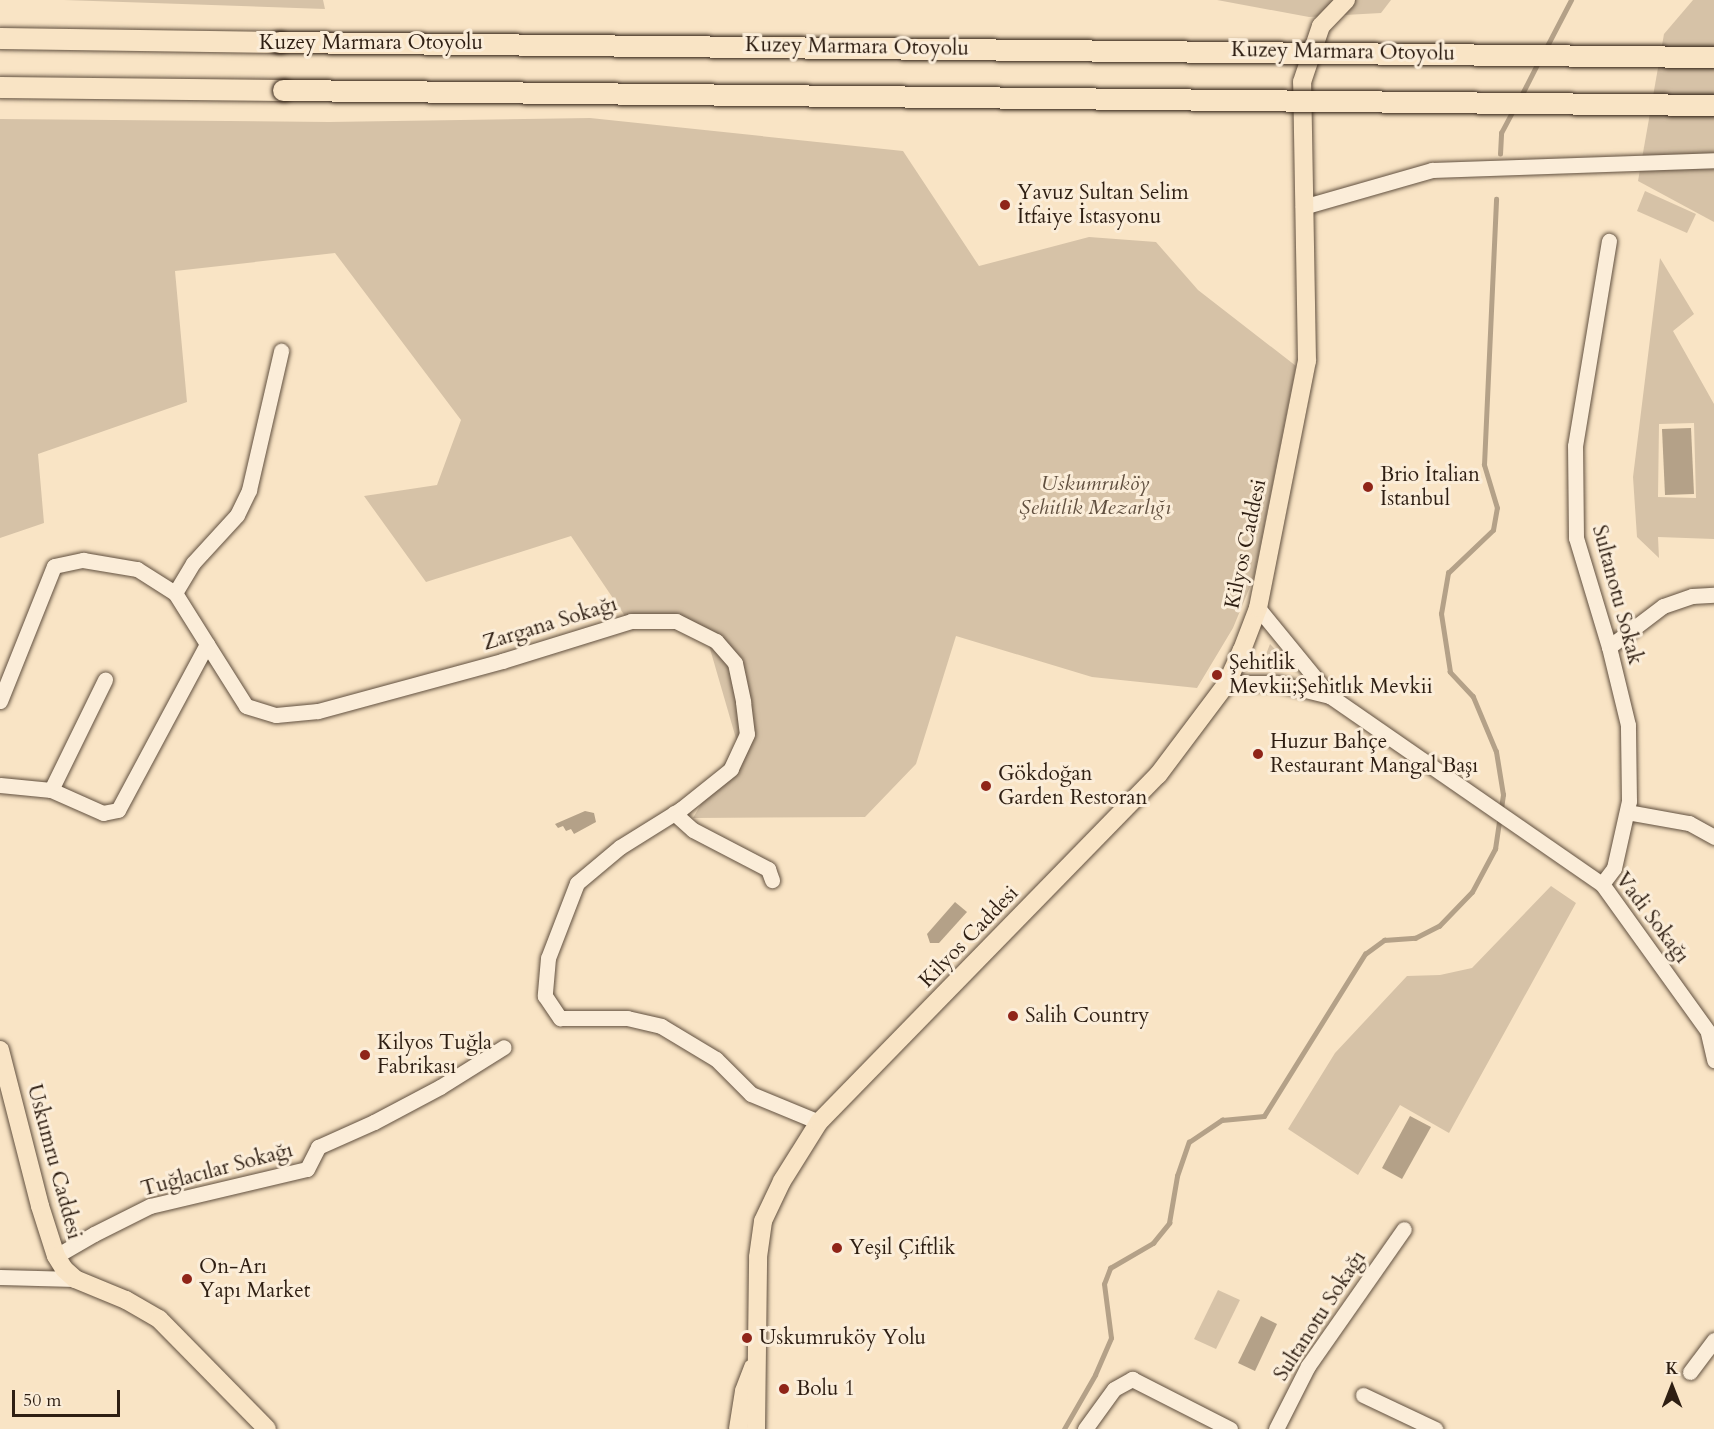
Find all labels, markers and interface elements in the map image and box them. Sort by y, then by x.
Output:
street label: Kuzey Marmara Otoyolu [259,30,483,56]
street label: Kuzey Marmara Otoyolu [745,32,969,62]
street label: Kuzey Marmara Otoyolu [1231,37,1455,67]
place label: Yavuz Sultan Selim İtfaiye İstasyonu [1017,180,1189,230]
marker: Yavuz Sultan Selim İtfaiye İstasyonu [998,198,1012,212]
place label: Brio İtalian İstanbul [1380,462,1480,512]
park label: Uskumruköy Şehitlik Mezarlığı [1019,471,1171,521]
street label: Kilyos Caddesi [1220,477,1272,611]
marker: Brio İtalian İstanbul [1361,480,1375,494]
street label: Sultanotu Sokak [1586,522,1648,668]
street label: Zargana Sokağı [480,592,620,656]
place label: Şehitlik Mevkii;Şehitlık Mevkii [1229,650,1433,700]
marker: Şehitlik Mevkii;Şehitlık Mevkii [1210,668,1224,682]
place label: Huzur Bahçe Restaurant Mangal Başı [1270,729,1478,779]
marker: Huzur Bahçe Restaurant Mangal Başı [1251,747,1265,761]
place label: Gökdoğan Garden Restoran [998,761,1147,811]
marker: Gökdoğan Garden Restoran [979,779,993,793]
street label: Vadi Sokağı [1610,868,1694,968]
street label: Kilyos Caddesi [914,881,1024,993]
place label: Salih Country [1025,1003,1149,1029]
marker: Salih Country [1006,1009,1020,1023]
place label: Kilyos Tuğla Fabrikası [377,1030,492,1080]
marker: Kilyos Tuğla Fabrikası [358,1048,372,1062]
street label: Uskumru Caddesi [21,1082,87,1242]
street label: Tuğlacılar Sokağı [138,1138,296,1202]
place label: Yeşil Çiftlik [849,1235,956,1261]
marker: Yeşil Çiftlik [830,1241,844,1255]
street label: Sultanotu Sokağı [1269,1246,1371,1386]
place label: On-Arı Yapı Market [199,1254,310,1304]
marker: On-Arı Yapı Market [180,1272,194,1286]
place label: Uskumruköy Yolu [759,1325,926,1351]
marker: Uskumruköy Yolu [740,1331,754,1345]
north arrow [1642,1357,1702,1417]
text: K [1666,1358,1678,1380]
place label: Bolu 1 [796,1376,855,1402]
scale bar [15,1378,123,1416]
marker: Bolu 1 [777,1382,791,1396]
text: 50 m [23,1388,62,1413]

